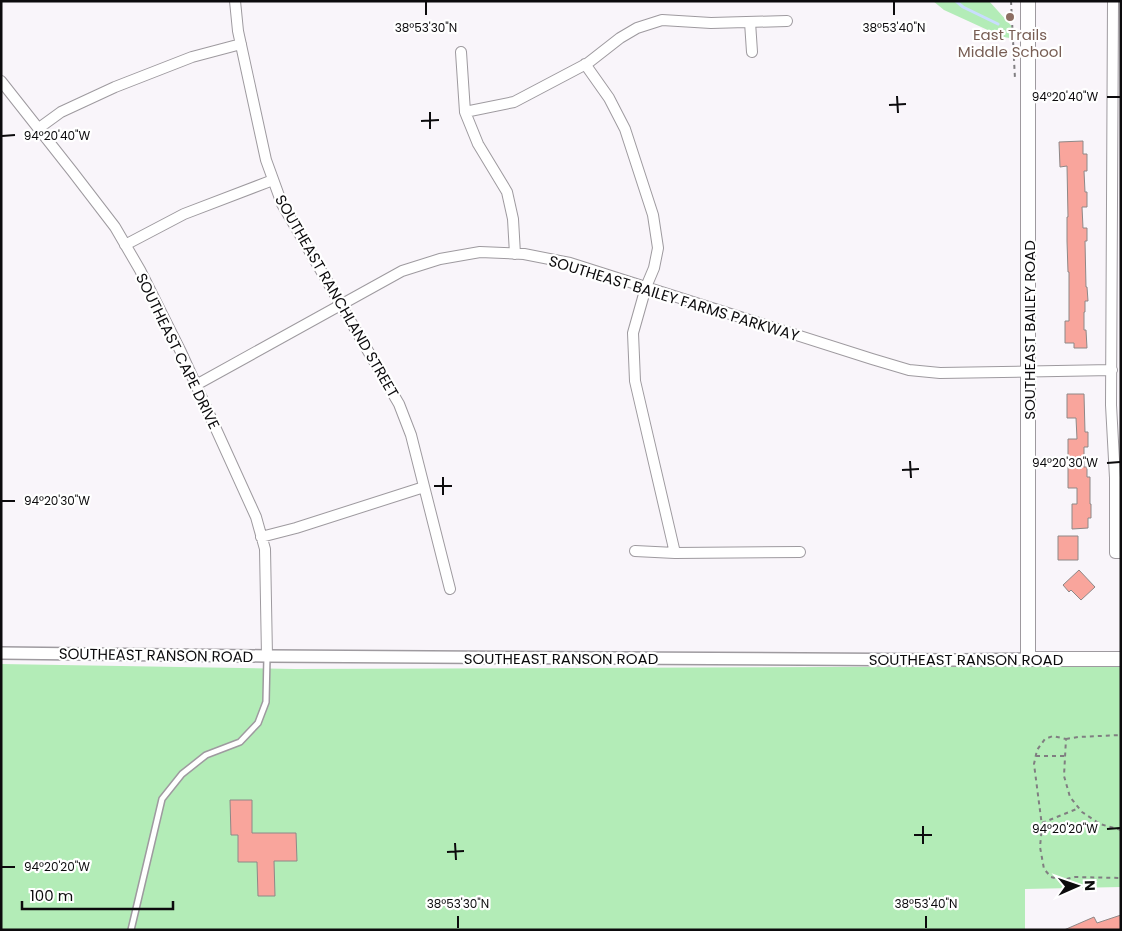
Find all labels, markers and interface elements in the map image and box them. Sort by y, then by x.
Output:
marker: East Trails Middle School [1004,11,1016,23]
text: 38°53'30"N [395,19,457,36]
text: 38°53'40"N [862,19,926,36]
place label: East Trails Middle School [958,24,1062,62]
text: 94°20'40"W [1032,88,1099,105]
text: 94°20'40"W [24,127,91,144]
street label: SOUTHEAST RANCHLAND STREET [270,191,404,401]
street label: SOUTHEAST BAILEY ROAD [1019,240,1040,420]
street label: SOUTHEAST BAILEY FARMS PARKWAY [546,250,802,346]
street label: SOUTHEAST CAPE DRIVE [131,269,225,433]
text: 94°20'30"W [1032,454,1098,471]
text: 94°20'30"W [24,492,90,509]
street label: SOUTHEAST RANSON ROAD [59,643,253,667]
street label: SOUTHEAST RANSON ROAD [464,648,658,669]
street label: SOUTHEAST RANSON ROAD [869,649,1063,670]
text: 94°20'20"W [1032,820,1098,837]
text: 94°20'20"W [24,858,90,875]
north arrow [1052,861,1102,911]
scale bar [22,878,174,910]
text: N [1080,880,1100,891]
text: 100 m [30,885,73,906]
text: 38°53'30"N [427,895,489,912]
text: 38°53'40"N [894,895,958,912]

